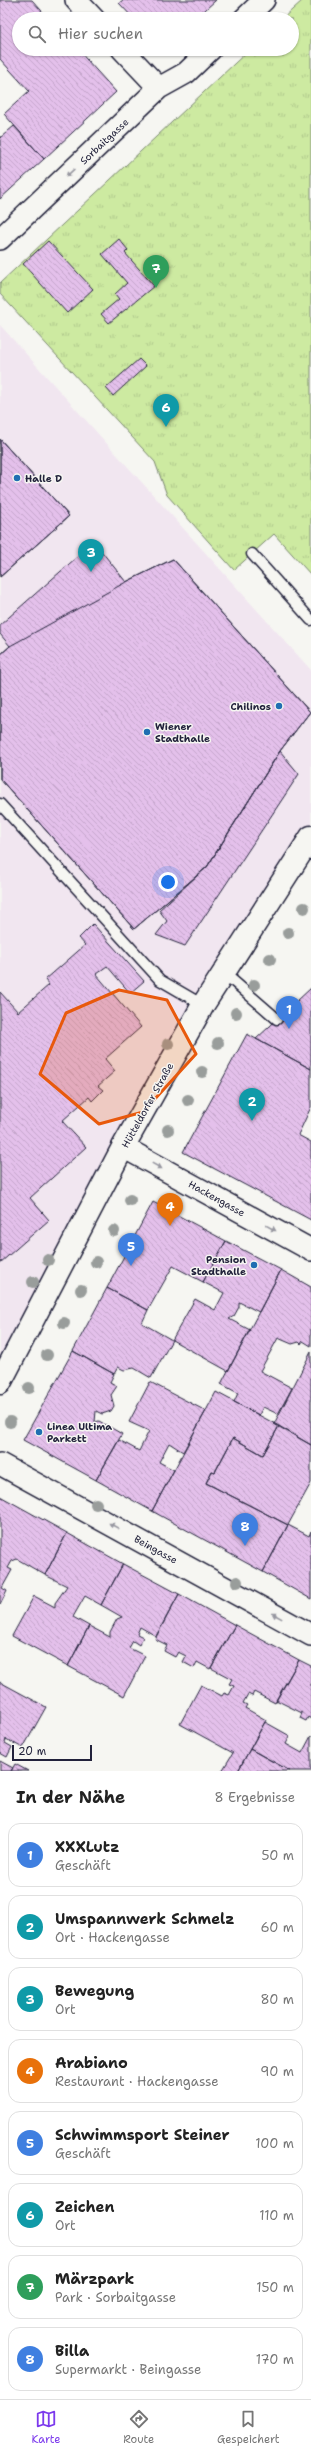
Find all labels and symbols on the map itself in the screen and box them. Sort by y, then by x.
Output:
street label: Sorbaitgasse [77,115,132,167]
one-way arrow [65,168,75,178]
pin: 7 [143,255,169,288]
pin: 6 [153,394,179,427]
place label: Halle D [25,472,62,485]
marker: Halle D [12,473,22,483]
pin: 3 [78,539,104,572]
place label: Chilinos [231,700,271,713]
marker: Chilinos [274,701,284,711]
place label: Wiener Stadthalle [155,720,210,745]
marker: Wiener Stadthalle [142,727,152,737]
your location [158,872,178,892]
pin: 1 [276,996,302,1029]
street label: Hütteldorfer Straße [119,1060,176,1150]
pin: 2 [239,1088,265,1121]
one-way arrow [151,1162,163,1169]
street label: Hackengasse [186,1178,248,1219]
pin: 4 [157,1193,183,1226]
one-way arrow [265,1225,277,1232]
pin: 5 [118,1233,144,1266]
place label: Pension Stadthalle [191,1253,246,1278]
marker: Pension Stadthalle [249,1260,259,1270]
place label: Linea Ultima Parkett [47,1420,112,1445]
marker: Linea Ultima Parkett [34,1427,44,1437]
pin: 8 [232,1513,258,1546]
one-way arrow [108,1523,120,1530]
street label: Beingasse [132,1532,180,1567]
one-way arrow [271,1612,283,1619]
scale bar [12,1743,92,1762]

